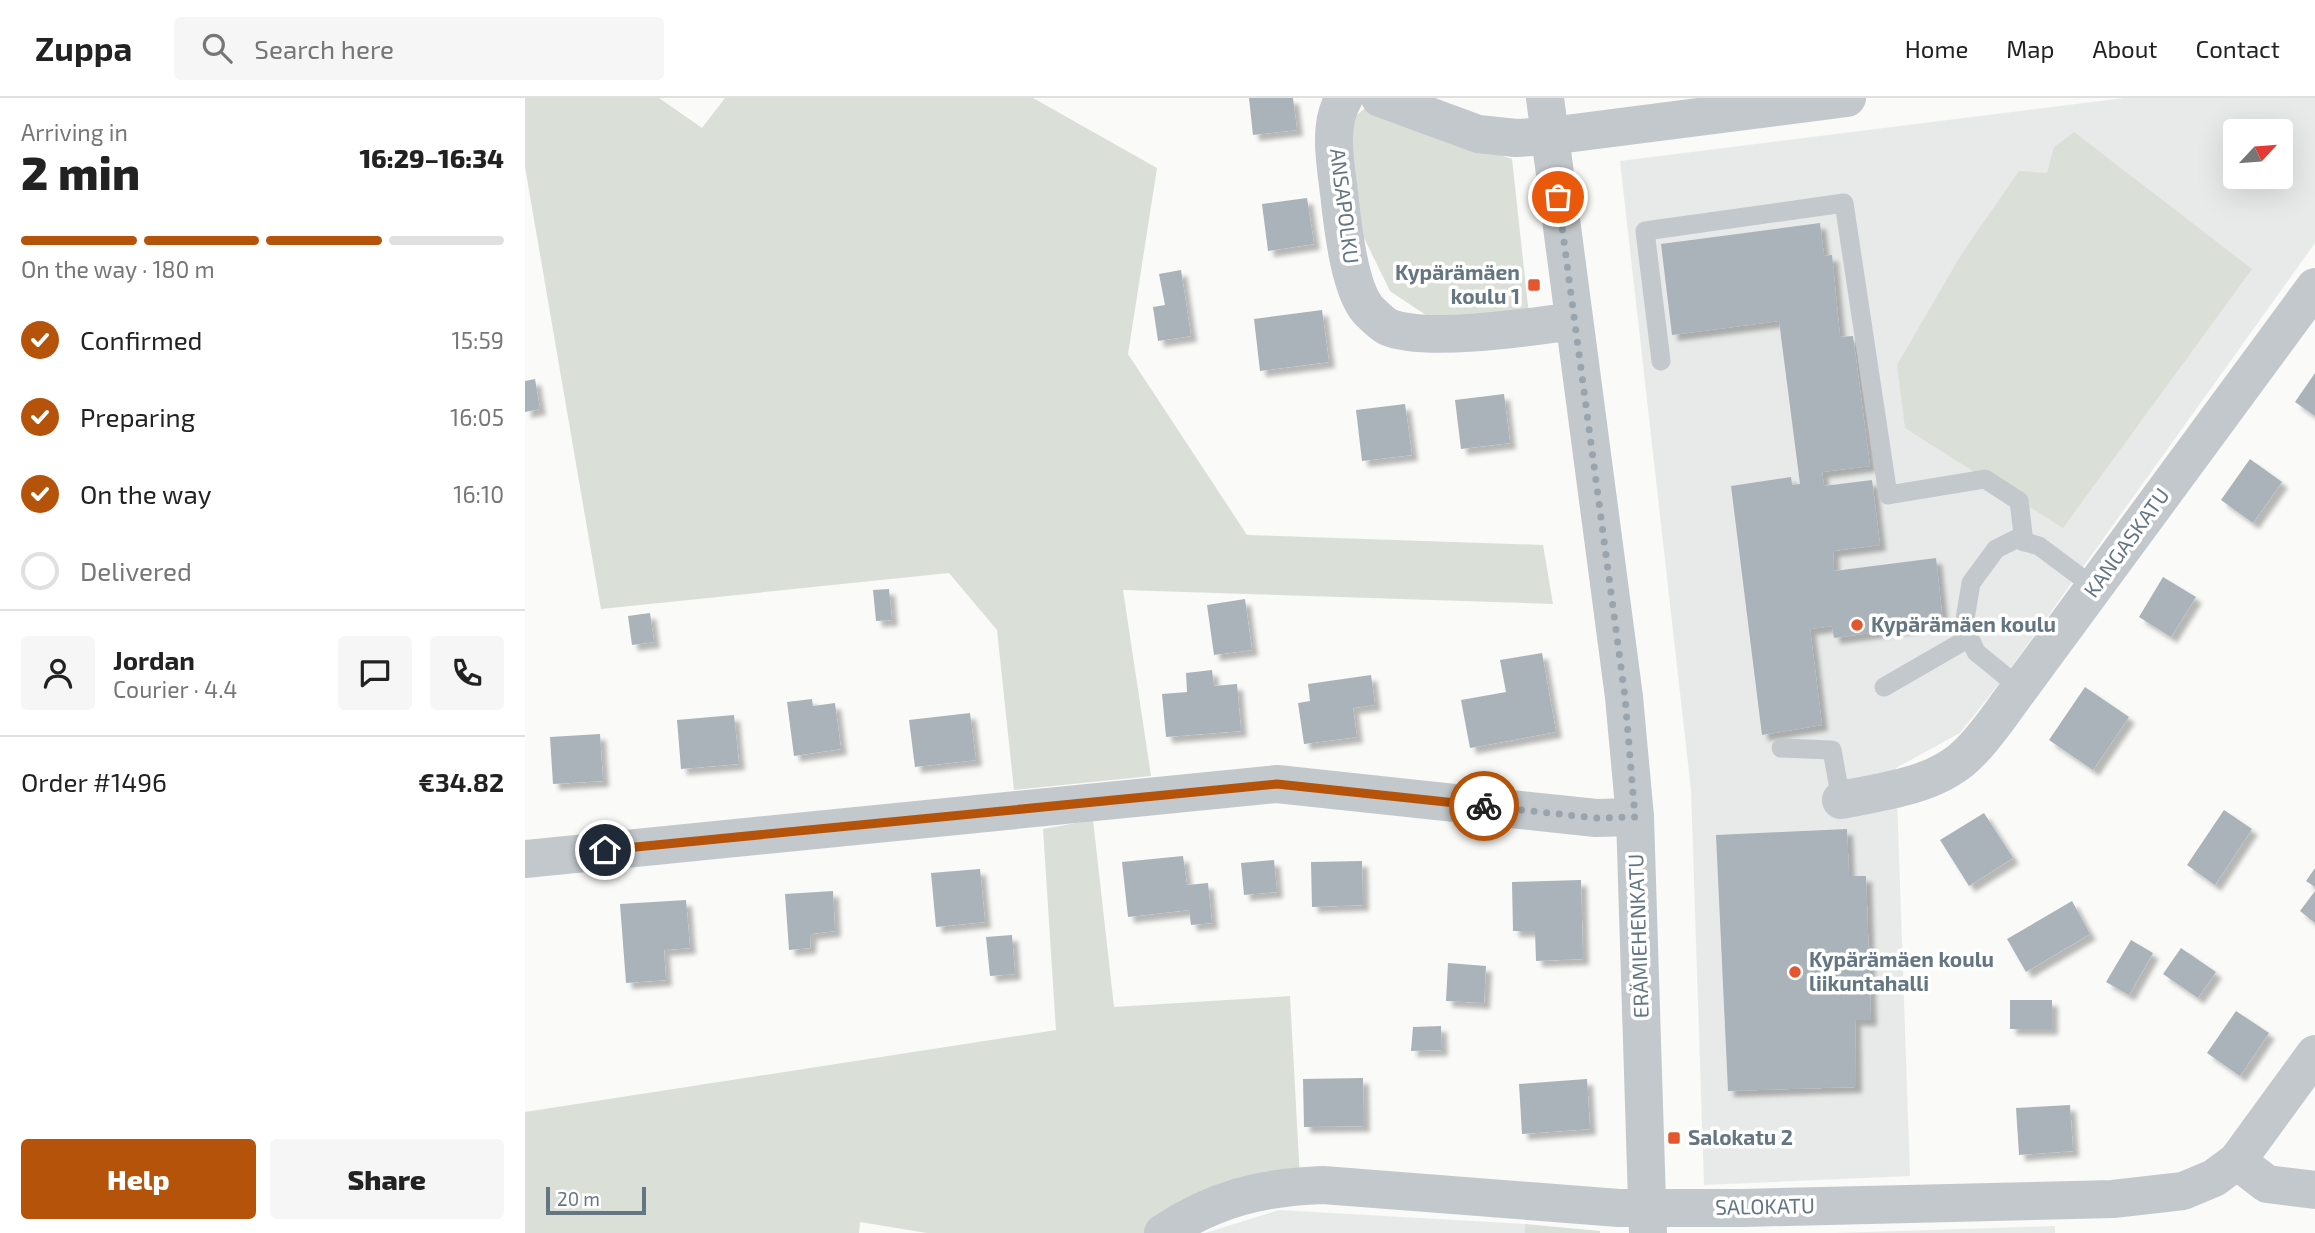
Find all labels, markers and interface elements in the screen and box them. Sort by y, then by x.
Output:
search box [174,17,664,80]
text: Zuppa [35,28,132,68]
icon: search [198,29,236,67]
text: Search here [254,33,394,64]
text: Home [1905,34,1968,63]
text: Map [2006,34,2054,63]
text: About [2092,34,2158,63]
text: Contact [2196,34,2280,63]
text: Arriving in [21,118,128,146]
north arrow [2223,119,2293,189]
map controls [2223,119,2293,189]
text: 16:29–16:34 [359,142,504,173]
text: 2 min [21,144,140,199]
street label: ANSAPOLKU [1326,147,1365,265]
pin [1528,167,1588,227]
icon: bag [1539,178,1577,216]
text: On the way · 180 m [21,255,215,283]
place label: Kypärämäen koulu 1 [1395,259,1520,308]
marker: Kypärämäen koulu 1 [1526,277,1542,293]
icon: check [21,321,59,359]
text: Confirmed [80,324,203,355]
text: 15:59 [452,326,504,354]
icon: check [21,398,59,436]
text: Preparing [80,401,195,432]
text: 16:05 [450,403,504,431]
icon: check [21,475,59,513]
text: On the way [80,478,211,509]
text: 16:10 [453,480,504,508]
street label: KANGASKATU [2078,483,2174,602]
text: Delivered [80,555,192,586]
place label: Kypärämäen koulu [1871,611,2056,637]
marker: Kypärämäen koulu [1849,617,1865,633]
button: person [21,636,95,710]
button: chat [338,636,412,710]
button: phone [430,636,504,710]
text: Jordan [113,644,195,675]
text: Courier · 4.4 [113,675,237,703]
text: Order #1496 [21,766,167,797]
text: €34.82 [418,766,504,797]
courier [1449,771,1519,841]
icon: bike [1465,787,1503,825]
pin [575,820,635,880]
icon: home [586,831,624,869]
street label: ERÄMIEHENKATU [1622,853,1653,1019]
place label: Kypärämäen koulu liikuntahalli [1809,946,1994,995]
marker: Kypärämäen koulu liikuntahalli [1787,964,1803,980]
place label: Salokatu 2 [1688,1124,1793,1149]
marker: Salokatu 2 [1666,1130,1682,1146]
button: Help [21,1139,256,1219]
button: Share [270,1139,504,1219]
scale bar [546,1184,646,1216]
text: 20 m [557,1187,600,1210]
street label: SALOKATU [1715,1192,1815,1219]

